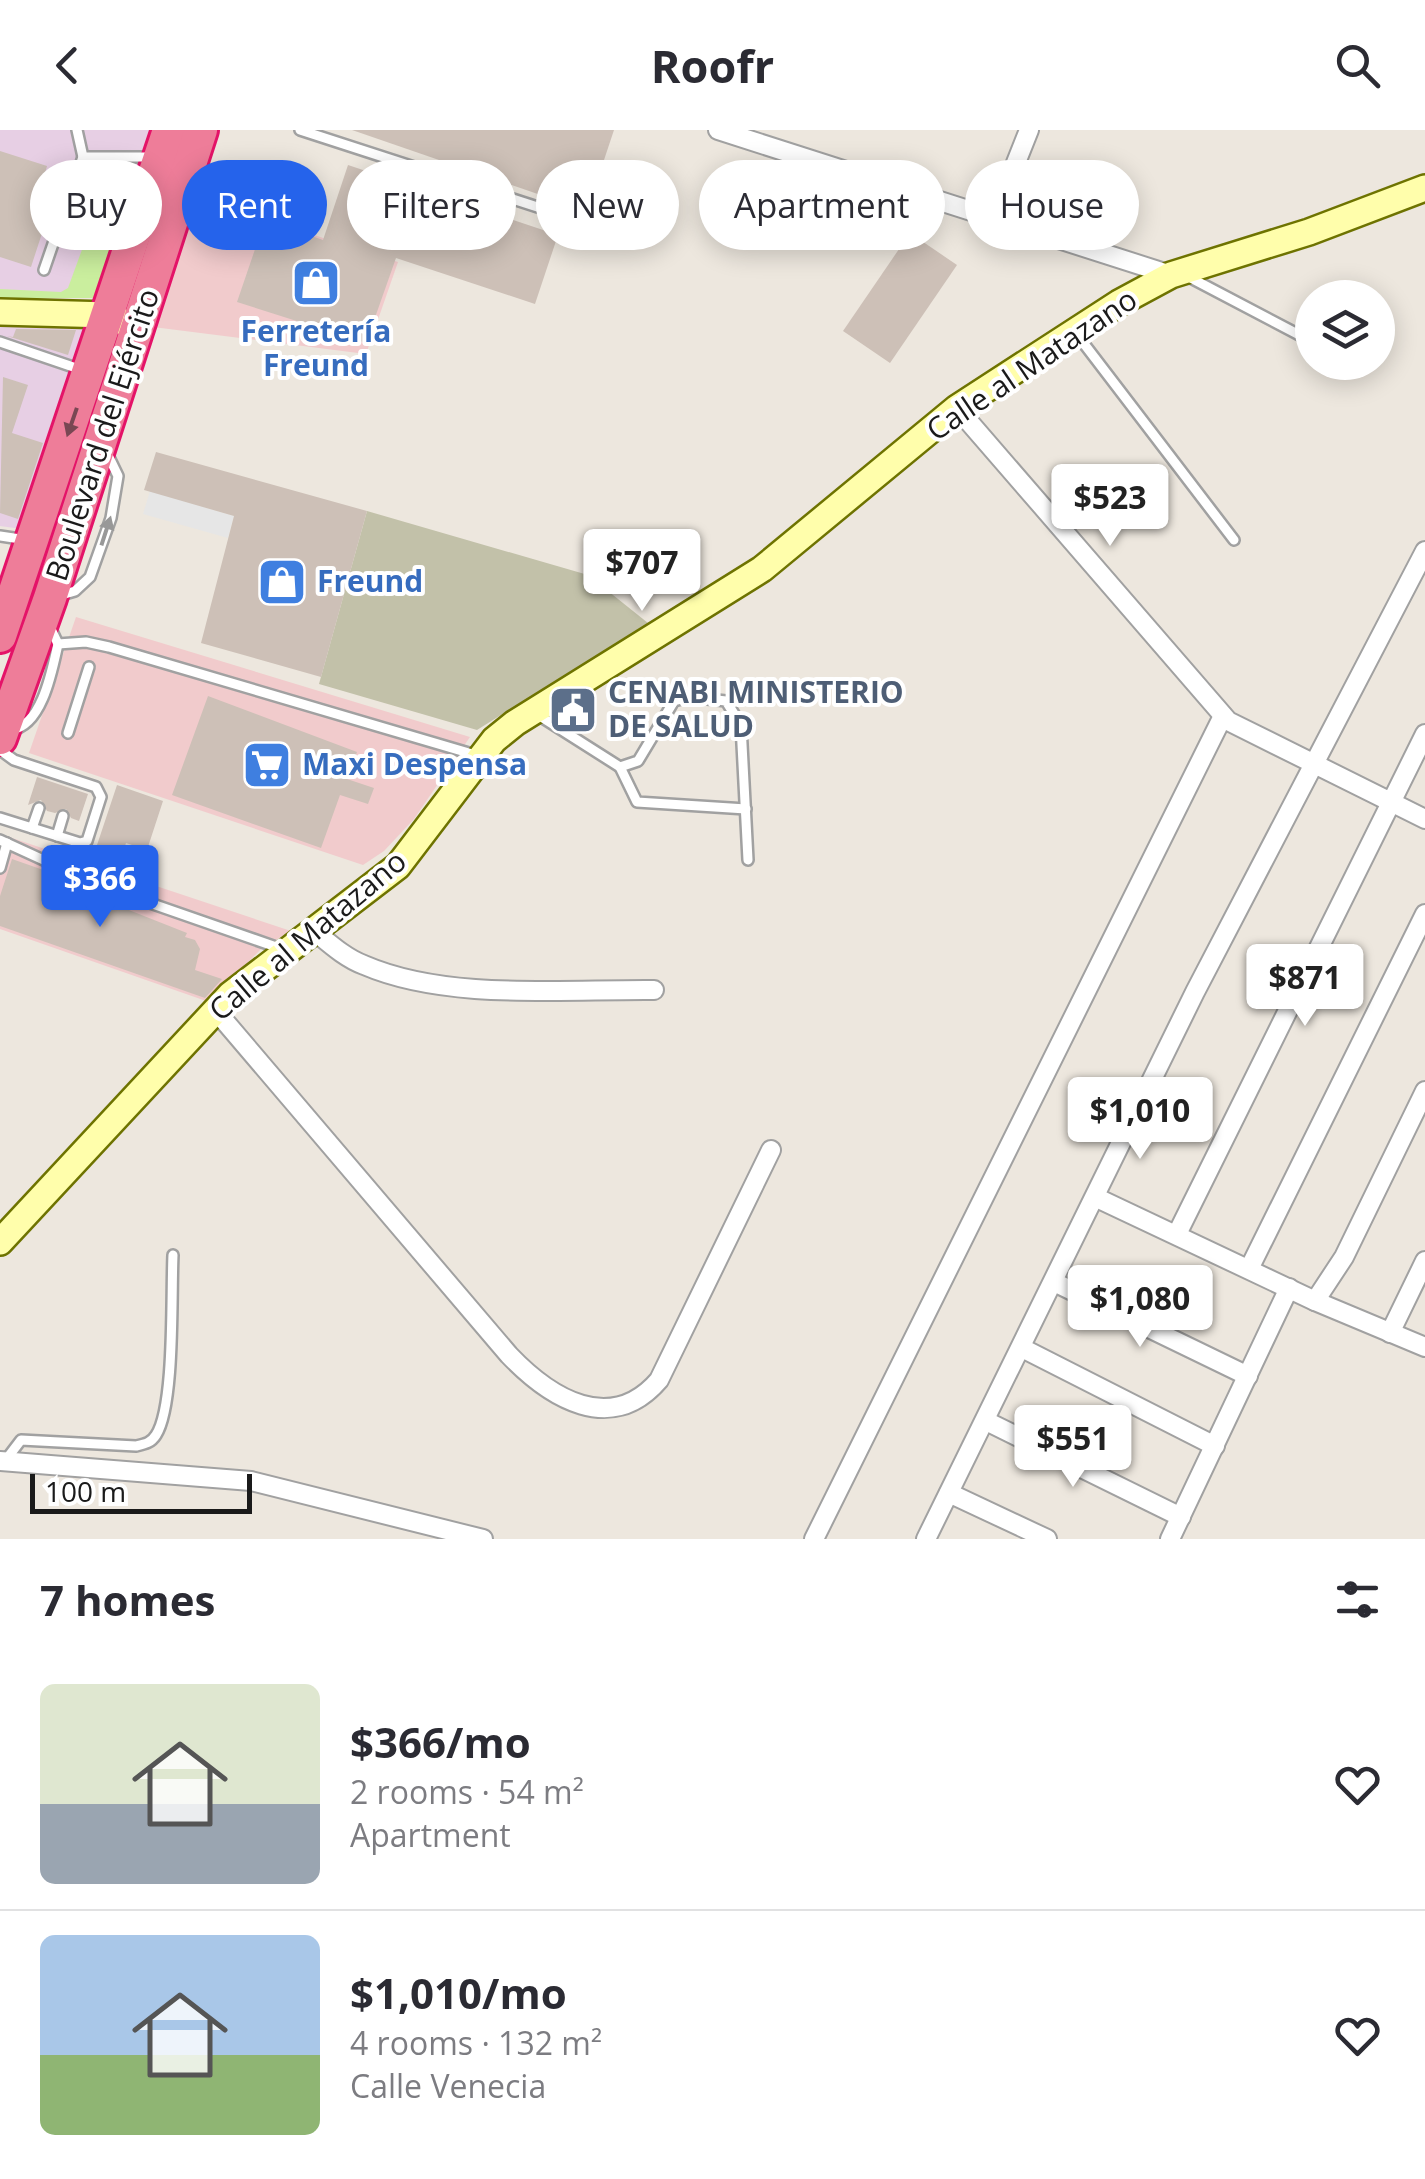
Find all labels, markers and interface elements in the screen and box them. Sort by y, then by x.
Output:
text: Roofr [651,35,774,96]
icon: back [40,38,95,93]
icon: search [1330,38,1385,93]
chip: Buy [30,160,162,250]
chip: Rent [182,160,327,250]
chip: Filters [347,160,516,250]
chip: New [536,160,679,250]
chip: Apartment [699,160,945,250]
chip: House [965,160,1139,250]
shop icon: Ferretería Freund [290,257,342,309]
street label: Calle al Matazano [918,278,1144,449]
map controls [1295,280,1395,380]
button: layers [1295,280,1395,380]
street label: Boulevard del Ejército [35,283,168,586]
place label: Ferretería Freund [241,310,391,385]
one-way arrow [64,407,79,437]
pin: $523 [1051,464,1169,549]
text: $523 [1073,475,1147,518]
one-way arrow [100,516,115,546]
pin: $707 [583,529,701,614]
text: $707 [605,540,679,583]
shop icon: Freund [256,556,308,608]
place label: Freund [317,560,423,601]
place label: CENABI MINISTERIO DE SALUD [608,671,904,746]
public building icon: CENABI MINISTERIO DE SALUD [547,684,599,736]
supermarket icon: Maxi Despensa [241,739,293,791]
place label: Maxi Despensa [302,743,527,784]
street label: Calle al Matazano [200,840,414,1029]
pin: $366 [41,845,159,930]
text: $366 [63,856,137,899]
pin: $871 [1246,944,1364,1029]
text: $871 [1268,955,1342,998]
pin: $1,010 [1059,1077,1221,1162]
text: $1,010 [1090,1088,1190,1131]
pin: $1,080 [1059,1265,1221,1350]
text: $1,080 [1090,1276,1190,1319]
pin: $551 [1014,1405,1132,1490]
text: $551 [1036,1416,1110,1459]
scale bar [30,1469,252,1514]
text: 100 m [45,1472,126,1510]
text: 7 homes [40,1571,215,1628]
icon: filters [1330,1572,1385,1627]
text: $366/mo [350,1713,531,1770]
icon: home [120,1724,240,1844]
icon: heart [1330,1757,1385,1812]
text: 2 rooms · 54 m² [350,1770,584,1813]
text: Apartment [350,1813,511,1856]
text: $1,010/mo [350,1964,567,2021]
icon: home [120,1975,240,2095]
icon: heart [1330,2008,1385,2063]
text: 4 rooms · 132 m² [350,2021,602,2064]
text: Calle Venecia [350,2064,546,2107]

